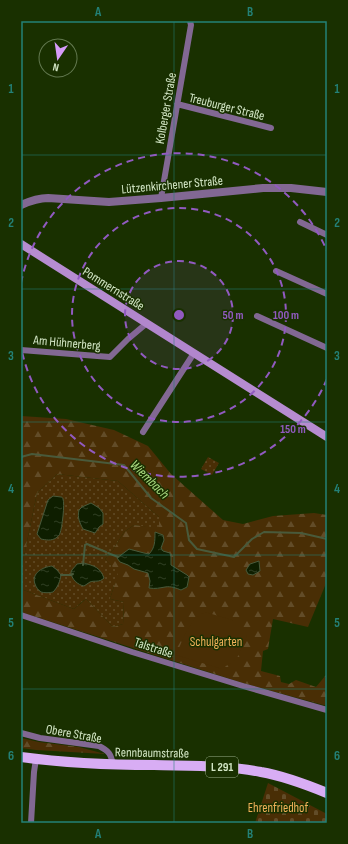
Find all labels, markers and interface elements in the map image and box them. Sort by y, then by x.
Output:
text: A [94,4,102,20]
text: B [247,4,253,20]
north arrow [38,38,78,78]
text: N [51,60,60,74]
street label: Kolberger Straße [152,71,180,145]
text: 1 [8,81,14,97]
text: 1 [334,81,340,97]
street label: Treuburger Straße [187,90,266,124]
street label: Lützenkirchener Straße [121,173,223,197]
text: 2 [8,215,14,231]
text: 2 [334,215,340,231]
street label: Pommernstraße [80,264,147,314]
centre of rings [172,308,186,322]
text: 50 m [223,308,243,323]
text: 100 m [273,308,299,323]
street label: Am Hühnerberg [32,332,101,354]
text: 3 [8,348,14,364]
text: 3 [334,348,340,364]
text: 150 m [280,422,306,437]
water label: Wiembach [127,456,173,503]
text: 4 [8,481,14,497]
text: 4 [334,481,340,497]
text: 5 [8,615,14,631]
text: 5 [334,615,340,631]
street label: Talstraße [132,634,175,662]
park label: Schulgarten [190,634,242,650]
street label: Obere Straße [45,721,103,747]
street label: Rennbaumstraße [115,744,189,762]
text: 6 [8,748,14,764]
text: 6 [334,748,340,764]
road number: L 291 [206,757,238,777]
park label: Ehrenfriedhof [248,800,308,816]
text: A [94,826,102,842]
text: B [247,826,253,842]

